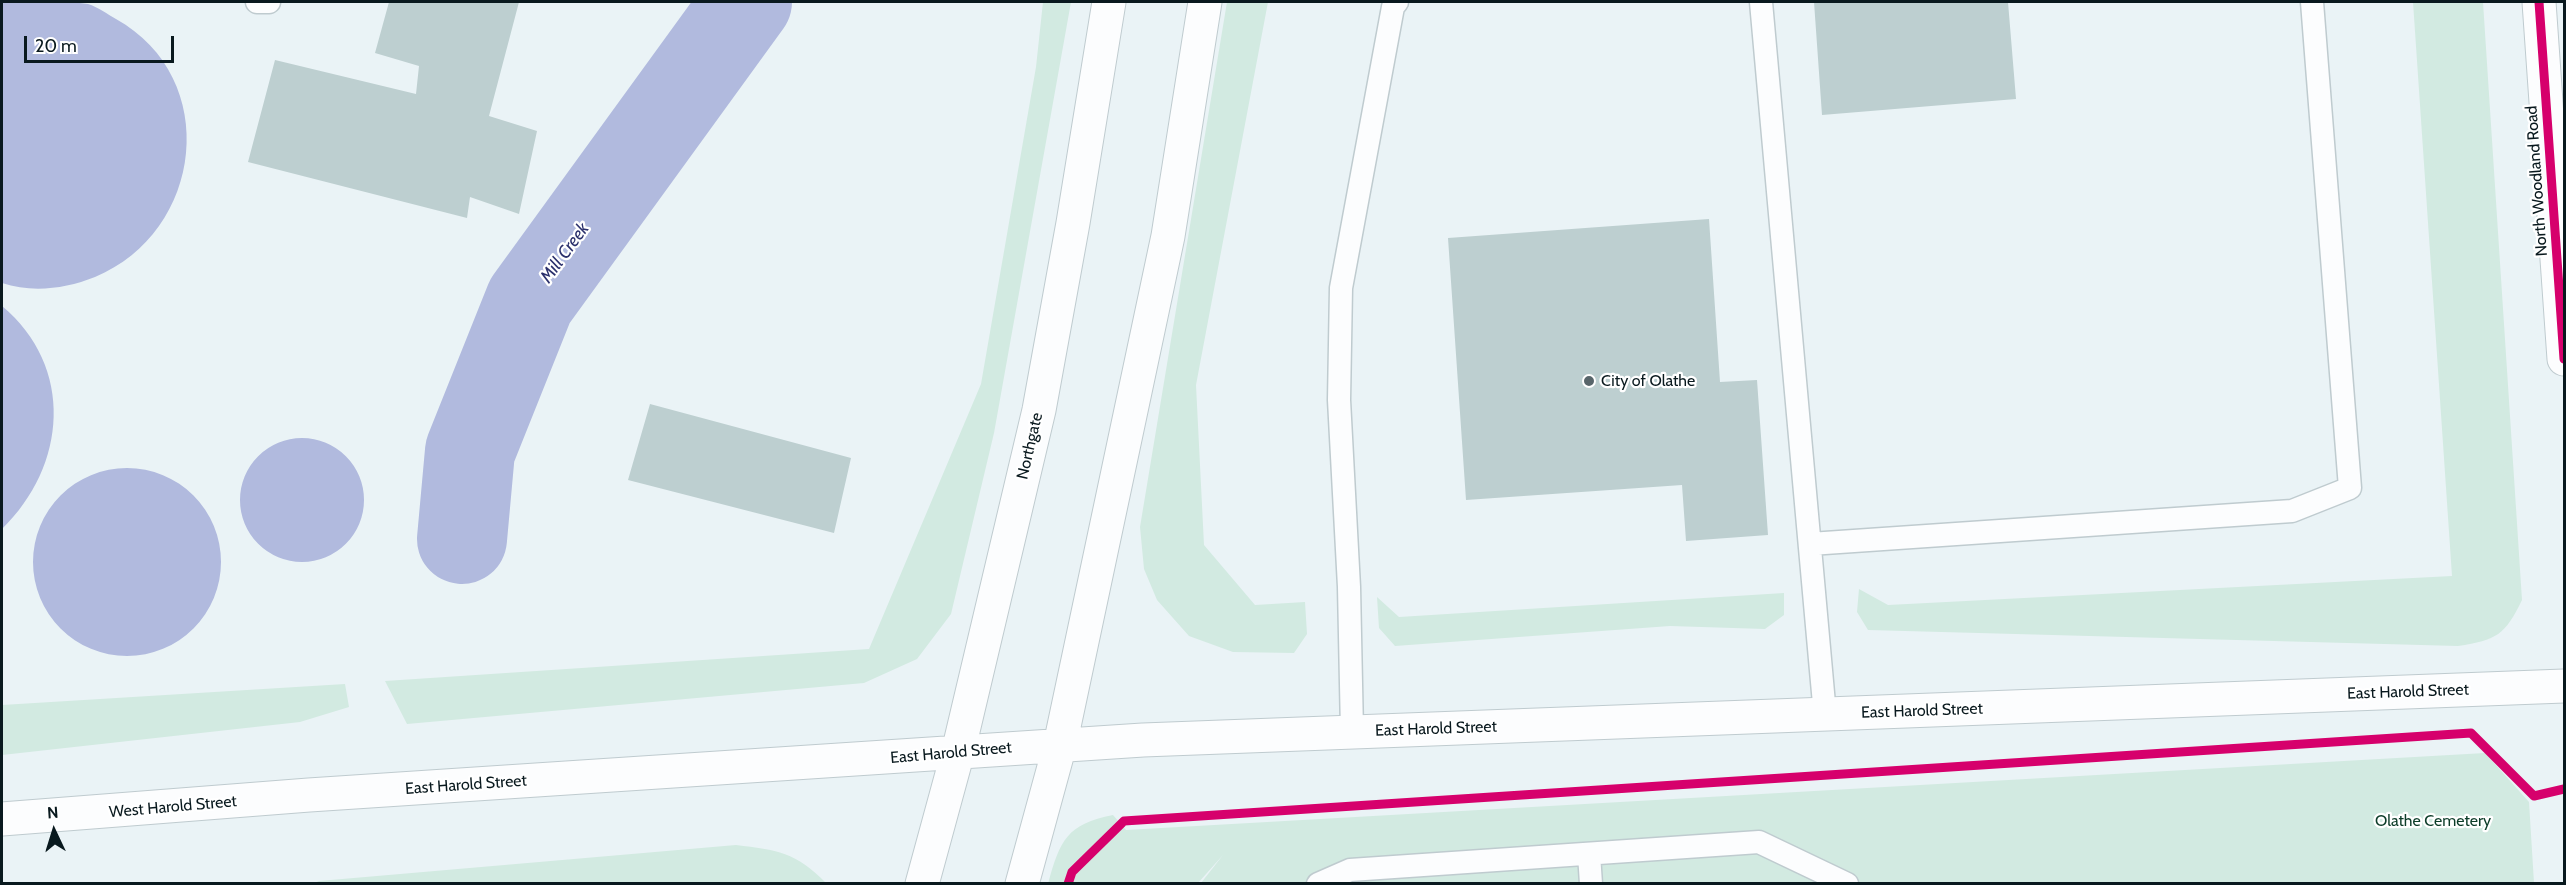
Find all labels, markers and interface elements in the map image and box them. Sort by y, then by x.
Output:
scale bar [27,24,177,62]
text: 20 m [35,35,77,57]
street label: North Woodland Road [2522,105,2552,257]
water label: Mill Creek [536,219,594,287]
place label: City of Olathe [1601,371,1695,391]
marker: City of Olathe [1582,374,1596,388]
street label: Northgate [1013,411,1047,481]
street label: East Harold Street [2347,680,2469,704]
street label: East Harold Street [1861,699,1983,723]
street label: East Harold Street [1375,717,1497,741]
street label: East Harold Street [889,738,1013,768]
street label: East Harold Street [405,771,527,799]
street label: West Harold Street [108,792,238,822]
north arrow [24,801,84,861]
text: N [46,803,59,822]
park label: Olathe Cemetery [2375,811,2491,831]

